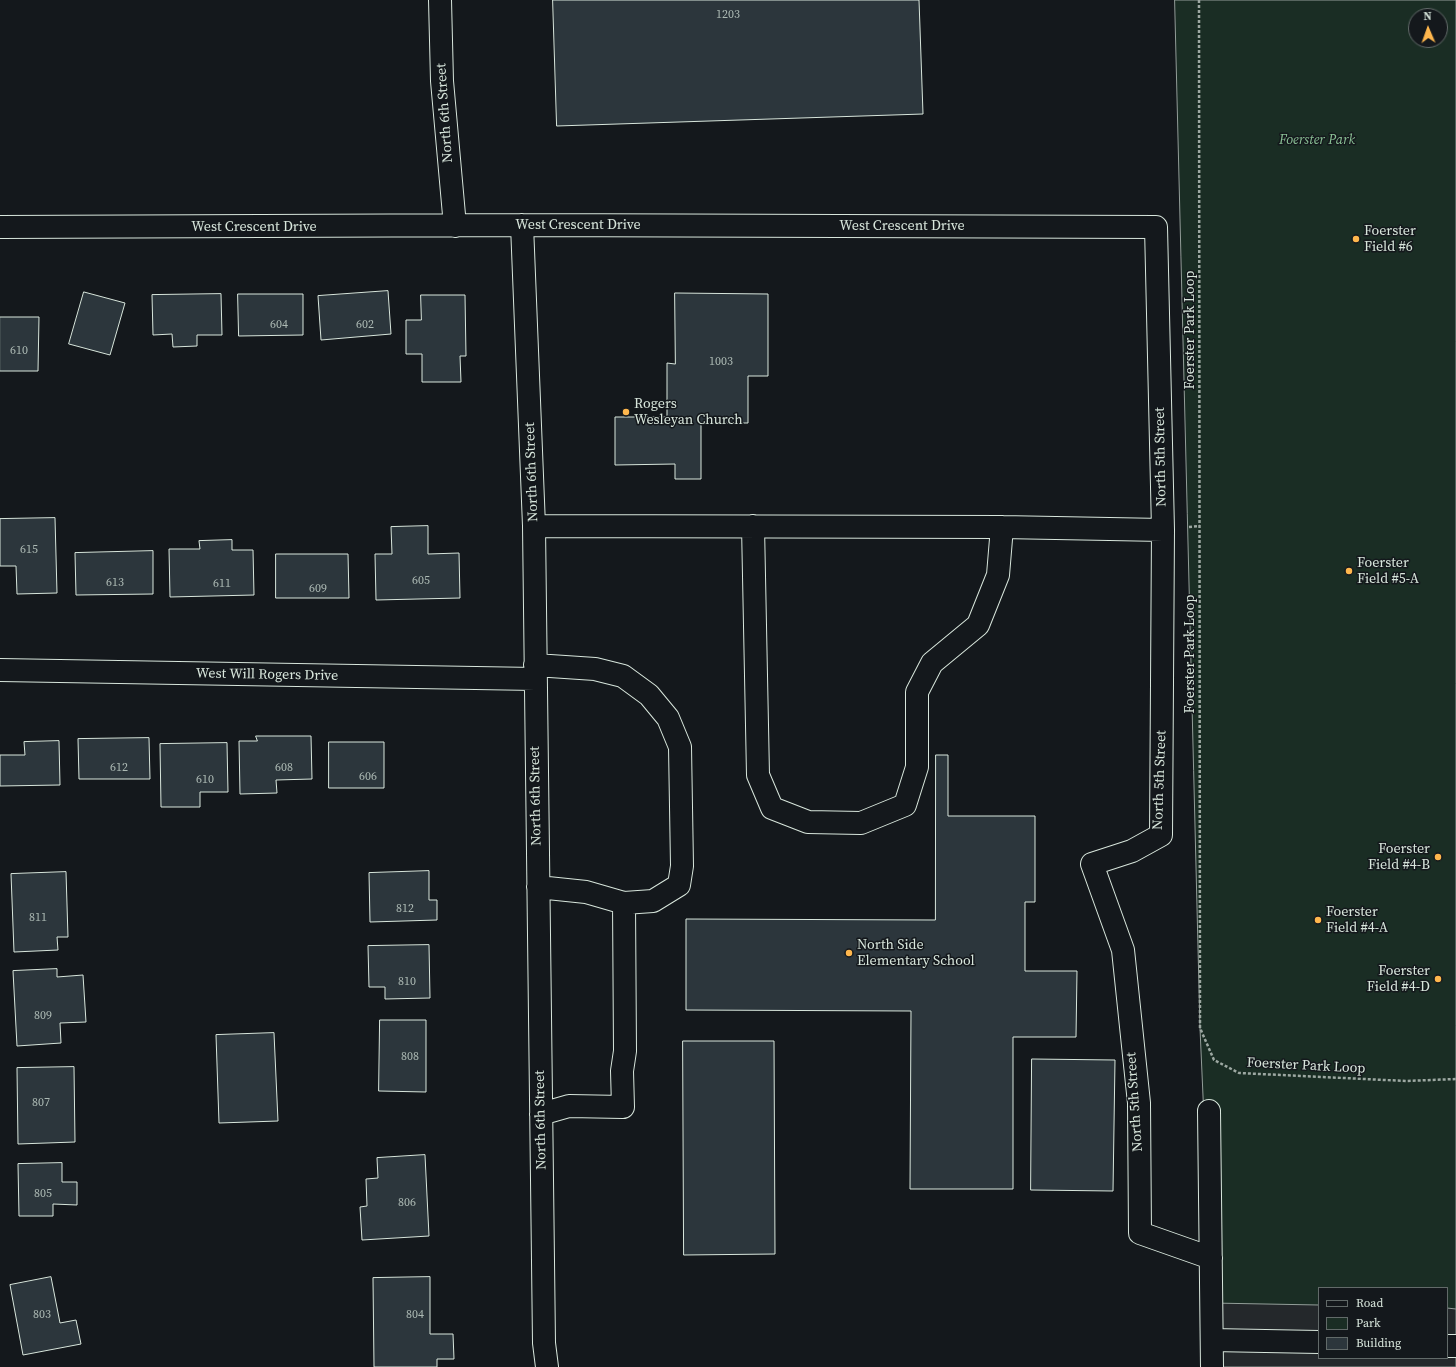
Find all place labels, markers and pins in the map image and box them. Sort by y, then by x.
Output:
place label: Foerster Field #6 [1364,223,1416,256]
marker: Foerster Field #6 [1351,234,1361,244]
place label: Rogers Wesleyan Church [634,396,743,428]
marker: Rogers Wesleyan Church [621,407,631,417]
place label: Foerster Field #5-A [1357,555,1419,588]
marker: Foerster Field #5-A [1344,566,1354,576]
place label: Foerster Field #4-B [1368,841,1430,874]
marker: Foerster Field #4-B [1433,852,1443,862]
place label: Foerster Field #4-A [1326,904,1388,936]
marker: Foerster Field #4-A [1313,915,1323,925]
place label: North Side Elementary School [857,937,975,970]
marker: North Side Elementary School [844,948,854,958]
place label: Foerster Field #4-D [1367,963,1430,996]
marker: Foerster Field #4-D [1433,974,1443,984]

